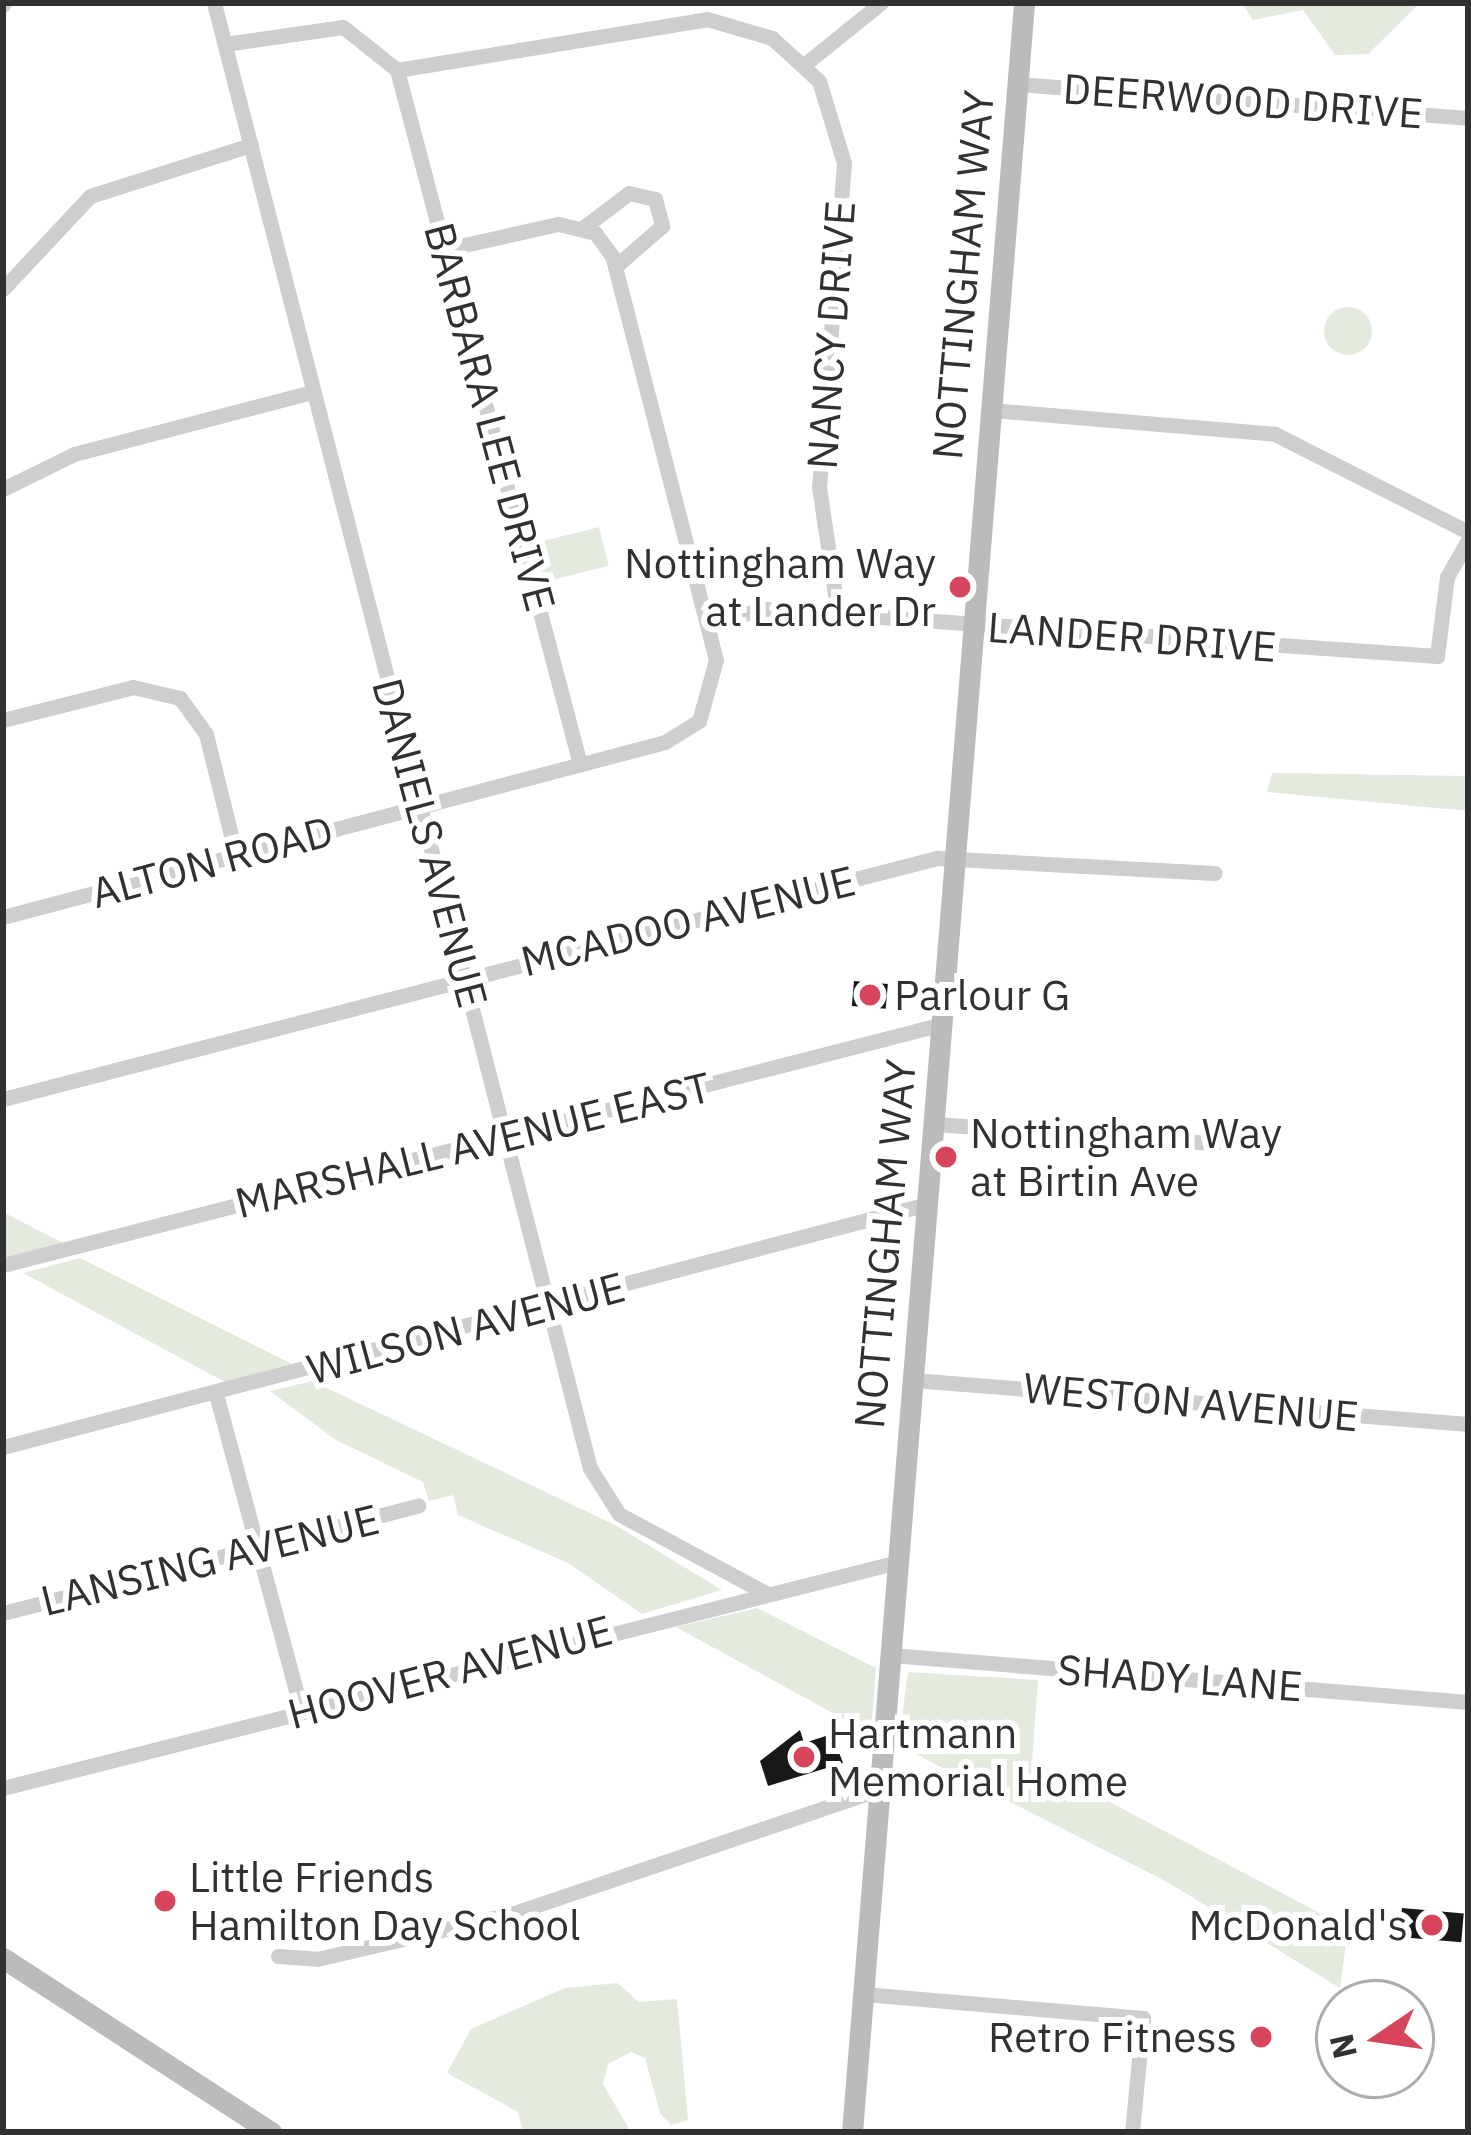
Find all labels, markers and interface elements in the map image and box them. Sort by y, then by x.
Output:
street label: DEERWOOD DRIVE [1061,63,1425,139]
street label: NOTTINGHAM WAY [922,88,1004,462]
street label: NANCY DRIVE [796,199,866,471]
street label: BARBARA LEE DRIVE [414,217,566,617]
place label: Nottingham Way at Lander Dr [624,538,936,636]
marker: Nottingham Way at Lander Dr [947,574,973,600]
street label: LANDER DRIVE [986,602,1278,672]
street label: DANIELS AVENUE [362,673,498,1013]
street label: ALTON ROAD [86,806,338,918]
street label: MCADOO AVENUE [516,855,860,987]
place label: Parlour G [894,970,1070,1020]
marker: Parlour G [857,982,883,1008]
street label: NOTTINGHAM WAY [844,1057,926,1431]
street label: MARSHALL AVENUE EAST [230,1062,716,1228]
place label: Nottingham Way at Birtin Ave [970,1108,1282,1206]
marker: Nottingham Way at Birtin Ave [933,1144,959,1170]
street label: WILSON AVENUE [302,1261,630,1395]
street label: WESTON AVENUE [1021,1362,1361,1442]
street label: LANSING AVENUE [36,1494,384,1626]
street label: HOOVER AVENUE [282,1605,618,1739]
street label: SHADY LANE [1056,1644,1304,1712]
place label: Hartmann Memorial Home [828,1708,1128,1806]
marker: Hartmann Memorial Home [791,1744,817,1770]
place label: Little Friends Hamilton Day School [189,1852,580,1950]
marker: Little Friends Hamilton Day School [152,1888,178,1914]
place label: McDonald's [1188,1900,1408,1950]
marker: McDonald's [1419,1912,1445,1938]
north arrow [1315,1979,1435,2099]
place label: Retro Fitness [988,2012,1237,2062]
marker: Retro Fitness [1248,2024,1274,2050]
text: N [1319,2030,1366,2063]

